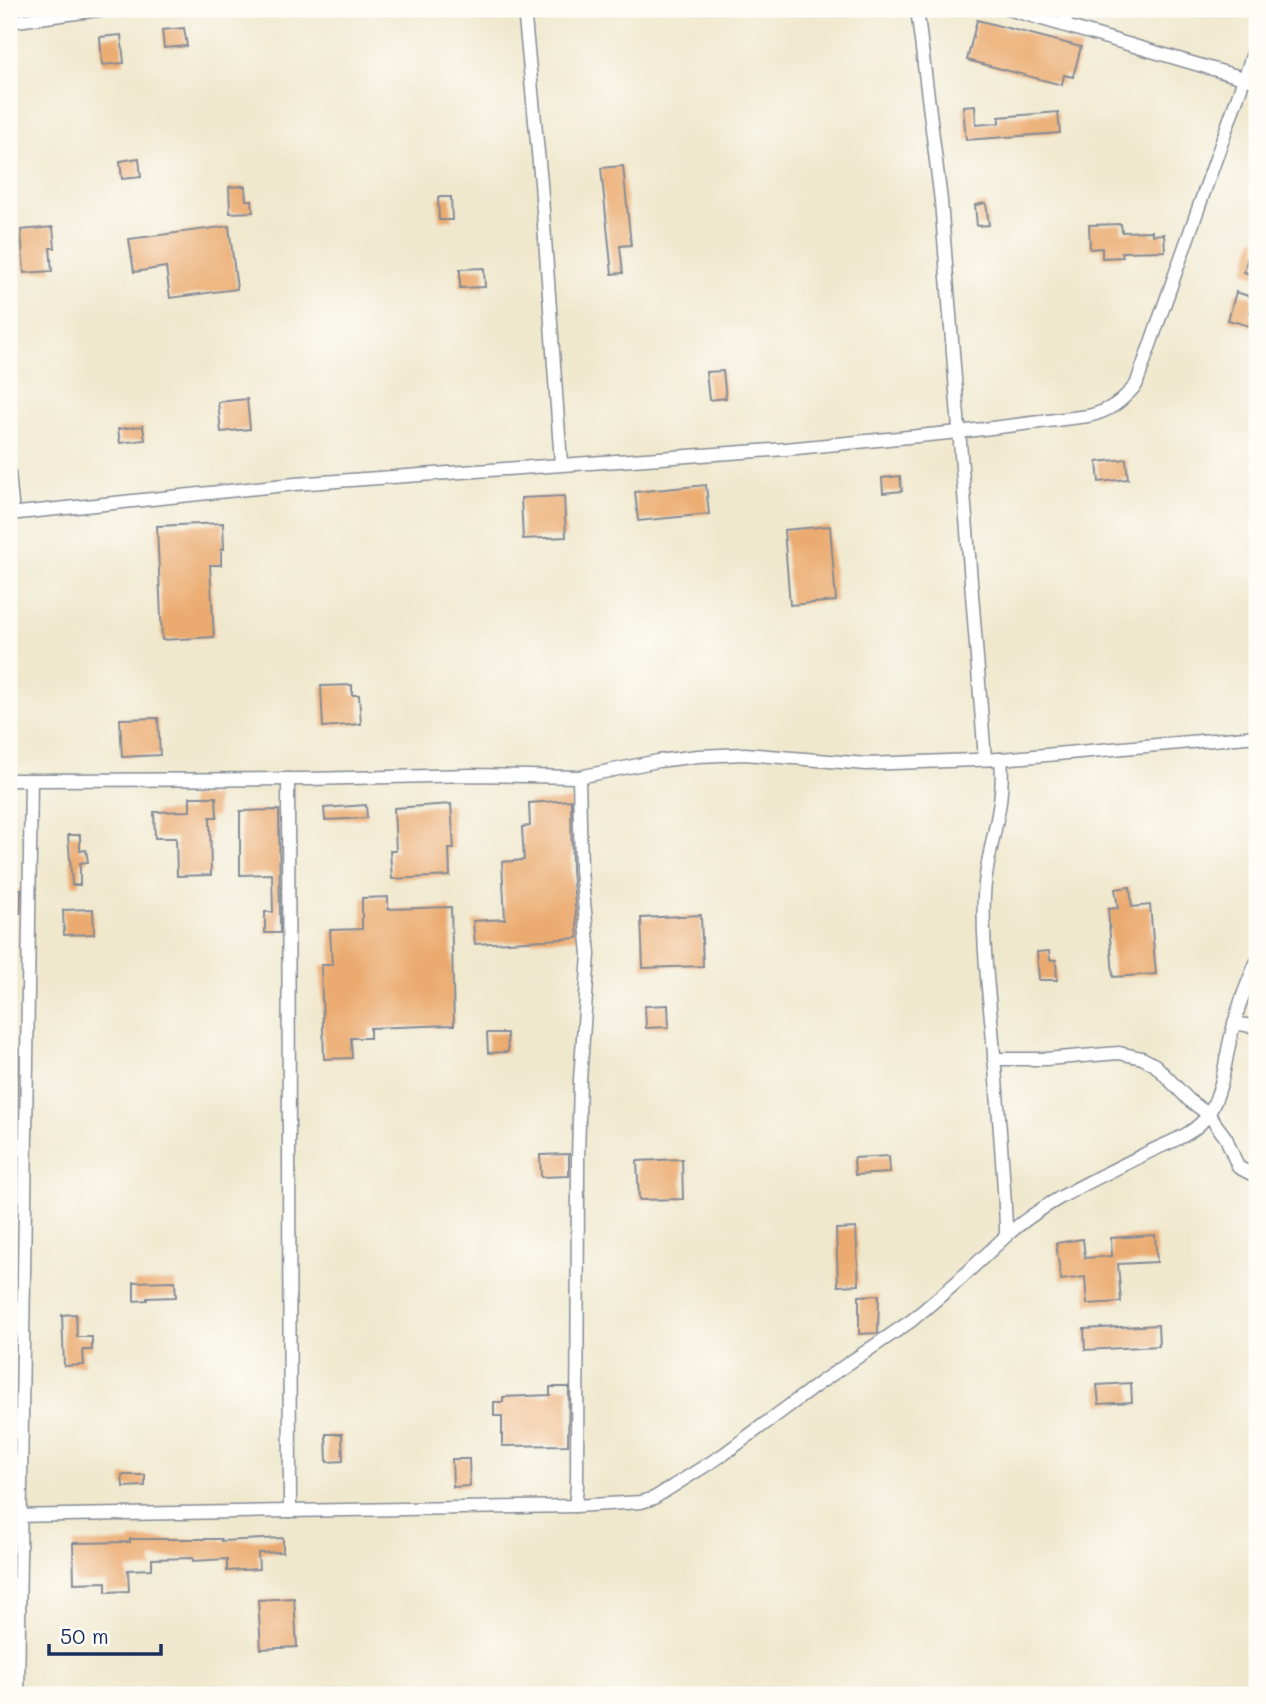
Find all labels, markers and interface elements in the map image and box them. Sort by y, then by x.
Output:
scale bar [49,1613,161,1657]
text: 50 m [60,1622,109,1649]

